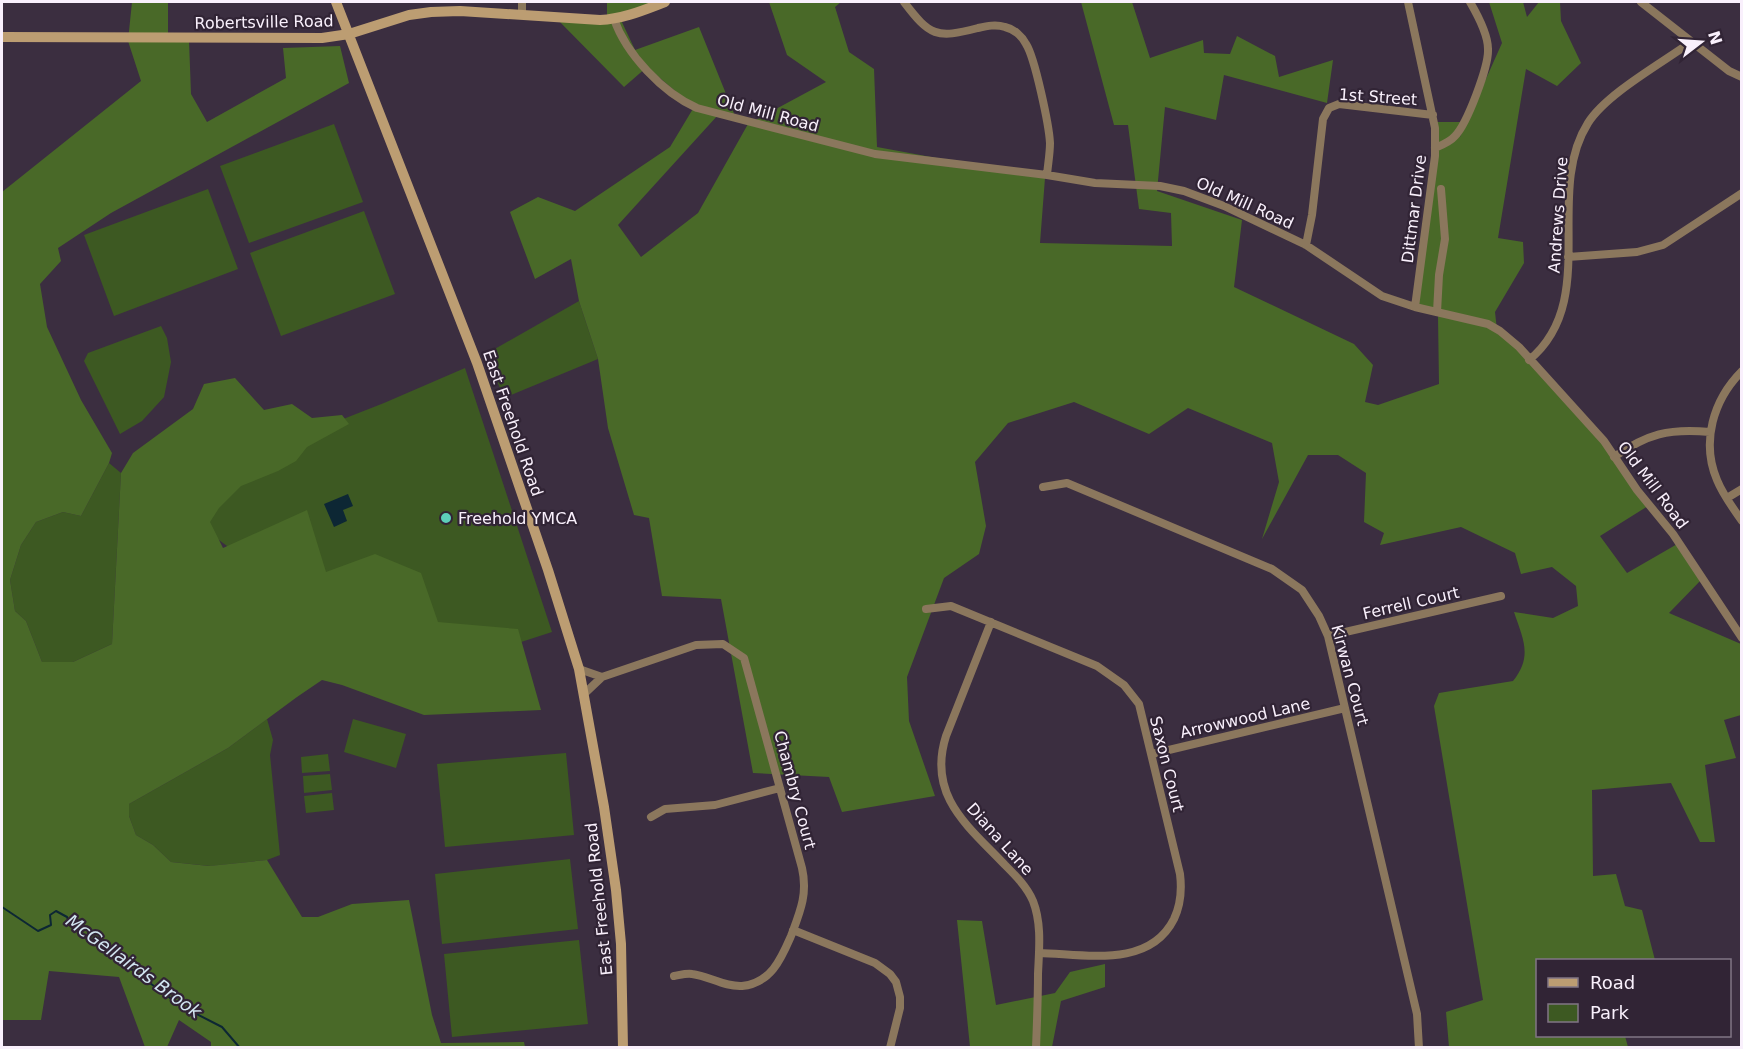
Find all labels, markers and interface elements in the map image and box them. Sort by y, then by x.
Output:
street label: Robertsville Road [194,11,334,33]
north arrow [1671,12,1731,72]
text: N [1704,29,1726,47]
street label: 1st Street [1338,85,1418,109]
street label: Old Mill Road [715,90,821,136]
street label: Dittmar Drive [1398,154,1430,264]
street label: Andrews Drive [1544,156,1572,274]
street label: Old Mill Road [1193,173,1297,233]
street label: East Freehold Road [479,347,547,499]
street label: Old Mill Road [1614,437,1692,533]
place label: Freehold YMCA [458,509,577,528]
marker: Freehold YMCA [439,511,453,525]
street label: Ferrell Court [1361,583,1461,623]
street label: Kirwan Court [1327,623,1373,727]
street label: Arrowwood Lane [1178,694,1312,742]
street label: Saxon Court [1146,714,1188,814]
street label: Chambry Court [770,729,820,851]
street label: Diana Lane [963,799,1037,879]
street label: East Freehold Road [582,822,616,976]
water label: McGellairds Brook [62,910,207,1023]
legend [1536,959,1731,1037]
text: Road [1590,972,1635,993]
text: Park [1590,1002,1629,1023]

